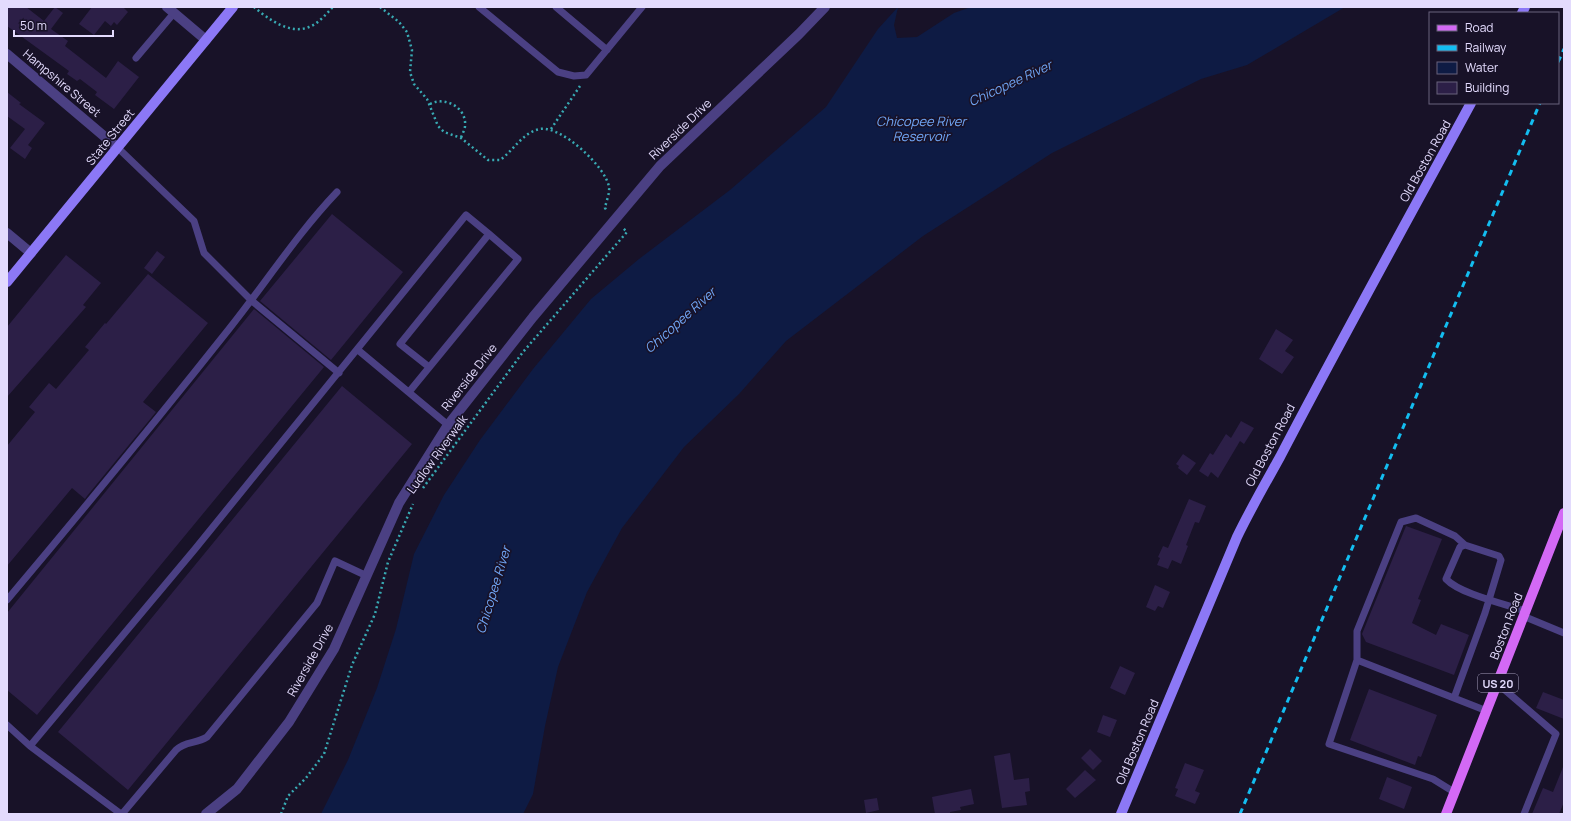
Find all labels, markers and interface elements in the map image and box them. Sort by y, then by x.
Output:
scale bar [14,12,113,38]
legend [1429,12,1559,104]
text: 50 m [20,17,47,34]
text: Road [1465,19,1493,36]
text: Railway [1465,39,1507,56]
street label: Hampshire Street [19,45,105,121]
water label: Chicopee River [965,55,1057,110]
text: Water [1465,59,1499,76]
text: Building [1465,79,1509,96]
street label: Riverside Drive [645,95,715,163]
street label: State Street [82,105,138,169]
water label: Chicopee River Reservoir [876,112,968,145]
street label: Old Boston Road [1395,117,1455,205]
water label: Chicopee River [640,282,721,357]
street label: Riverside Drive [437,340,501,414]
street label: Old Boston Road [1241,401,1299,489]
street label: Ludlow Riverwalk [403,410,472,497]
water label: Chicopee River [471,542,515,636]
street label: Boston Road [1485,590,1527,662]
street label: Riverside Drive [283,620,337,700]
road number: US 20 [1478,674,1518,692]
street label: Old Boston Road [1111,697,1163,787]

